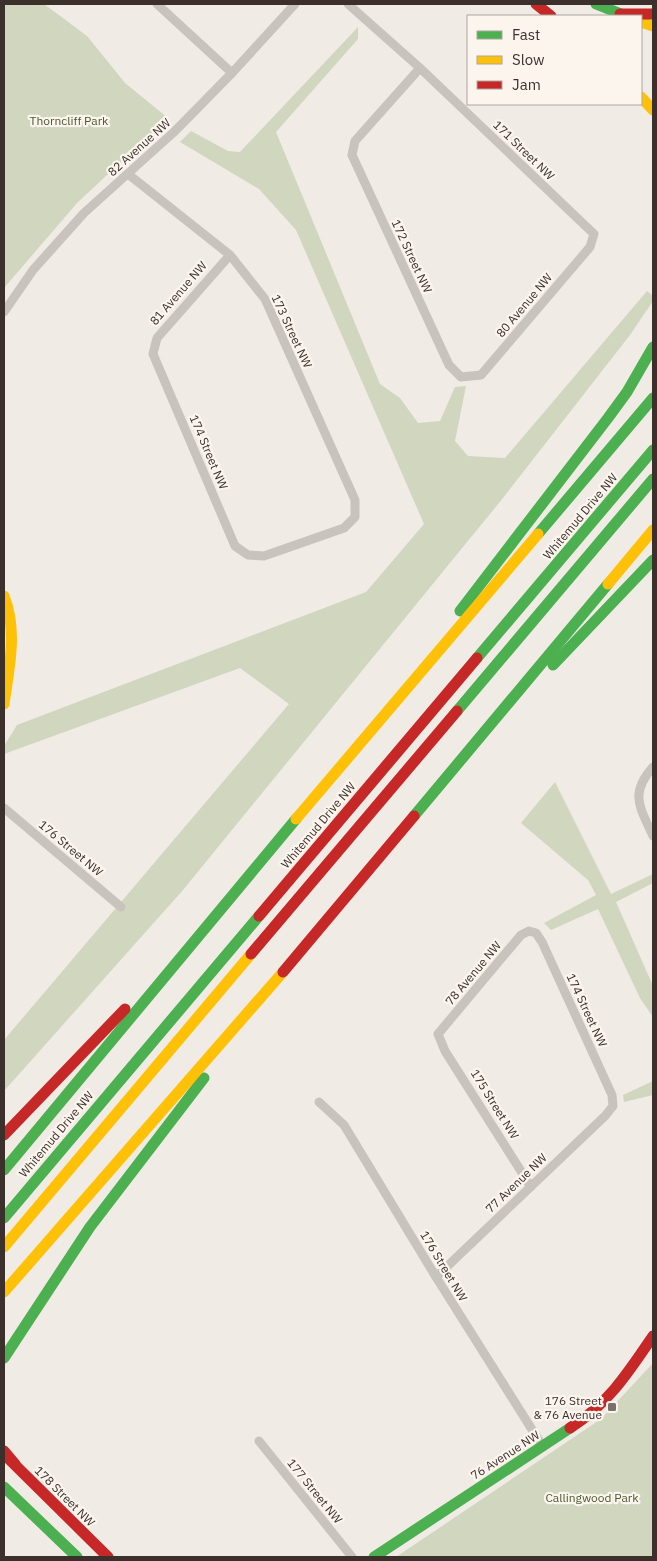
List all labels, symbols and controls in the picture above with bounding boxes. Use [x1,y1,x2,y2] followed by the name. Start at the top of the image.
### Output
[467,15,642,105] legend
[512,25,540,44] text: Fast
[512,50,545,69] text: Slow
[512,75,541,94] text: Jam
[30,113,109,128] park label: Thorncliff Park
[105,115,174,179] street label: 82 Avenue NW
[490,117,558,183] street label: 171 Street NW
[388,217,436,295] street label: 172 Street NW
[146,258,210,328] street label: 81 Avenue NW
[493,270,555,340] street label: 80 Avenue NW
[268,292,316,370] street label: 173 Street NW
[187,413,232,492] street label: 174 Street NW
[539,470,621,562] street label: Whitemud Drive NW
[277,779,359,871] street label: Whitemud Drive NW
[36,817,106,879] street label: 176 Street NW
[442,938,504,1008] street label: 78 Avenue NW
[563,971,611,1049] street label: 174 Street NW
[468,1066,523,1142] street label: 175 Street NW
[15,1088,97,1180] street label: Whitemud Drive NW
[482,1150,550,1216] street label: 77 Avenue NW
[417,1228,471,1304] street label: 176 Street NW
[534,1393,602,1422] place label: 176 Street & 76 Avenue
[606,1401,618,1413] marker: 176 Street & 76 Avenue
[468,1427,543,1483] street label: 76 Avenue NW
[284,1455,346,1527] street label: 177 Street NW
[32,1463,99,1530] street label: 178 Street NW
[545,1490,639,1505] park label: Callingwood Park

